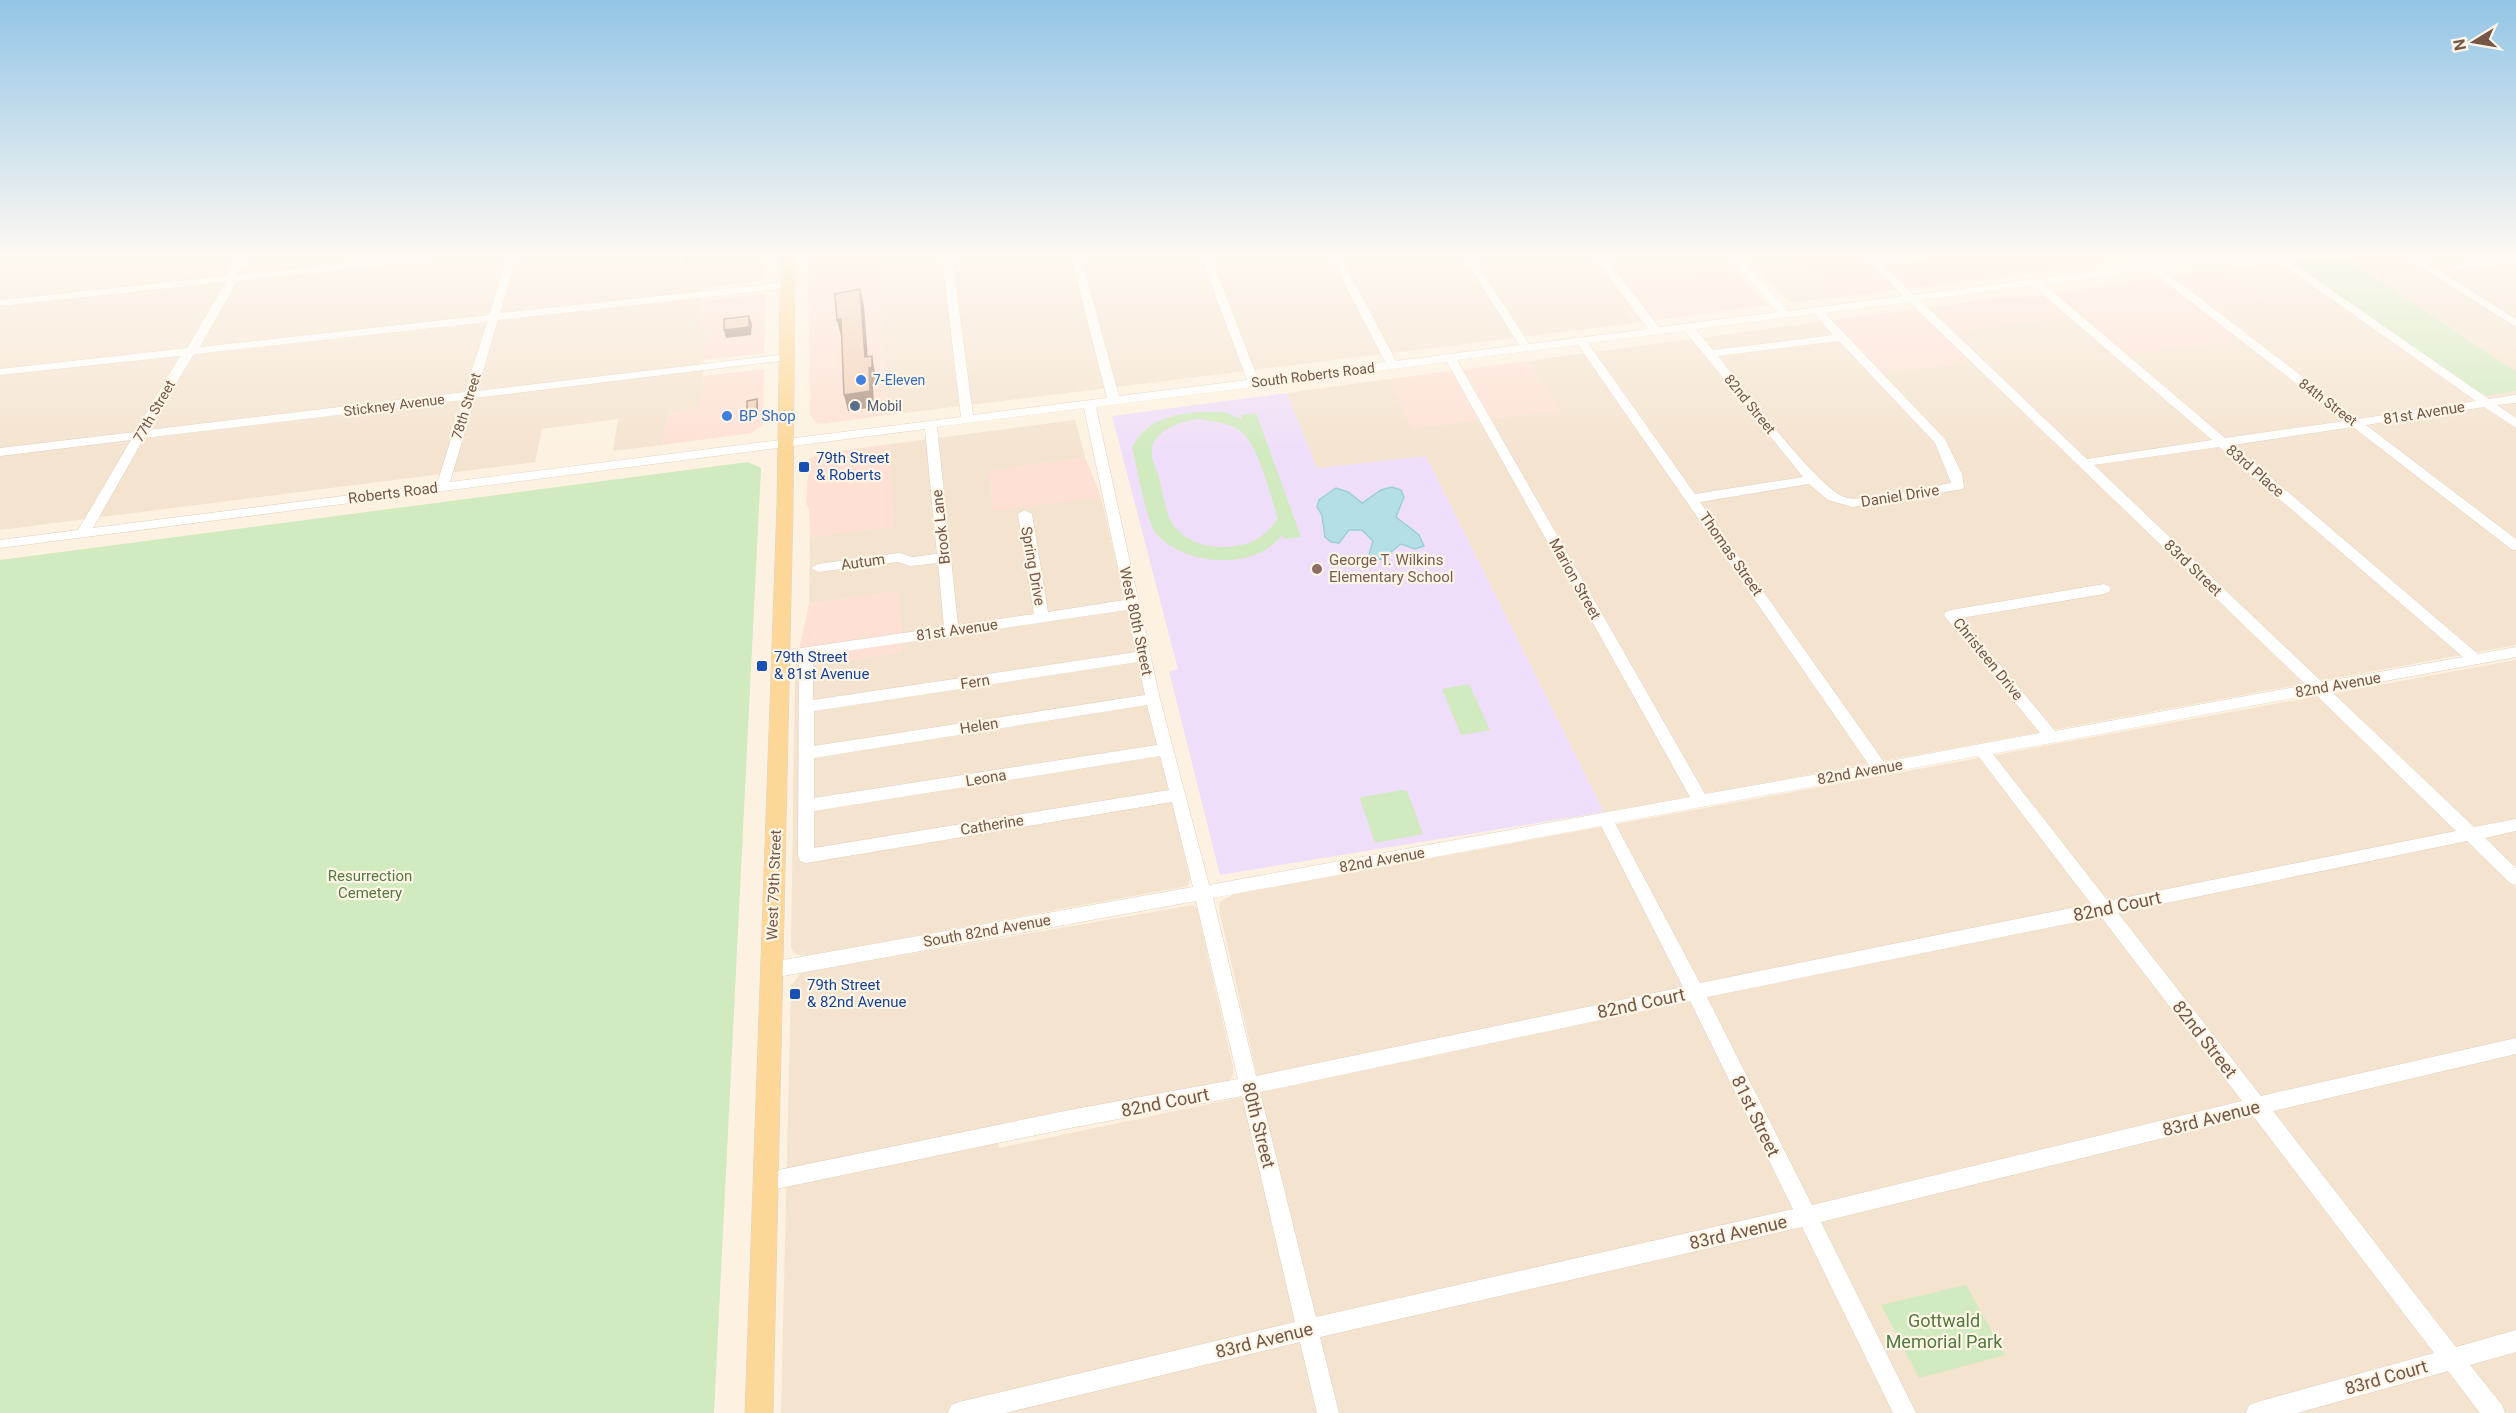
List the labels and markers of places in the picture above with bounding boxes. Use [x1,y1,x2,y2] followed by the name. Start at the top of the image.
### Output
[873,372,925,388] place label: 7-Eleven
[854,373,868,387] marker: 7-Eleven
[867,398,902,414] place label: Mobil
[848,399,862,413] marker: Mobil
[739,407,796,425] place label: BP Shop
[720,409,734,423] marker: BP Shop
[816,449,889,484] place label: 79th Street & Roberts
[797,460,811,474] marker: 79th Street & Roberts
[1329,551,1453,586] place label: George T. Wilkins Elementary School
[1310,562,1324,576] marker: George T. Wilkins Elementary School
[774,648,869,683] place label: 79th Street & 81st Avenue
[755,659,769,673] marker: 79th Street & 81st Avenue
[807,976,906,1011] place label: 79th Street & 82nd Avenue
[788,987,802,1001] marker: 79th Street & 82nd Avenue

